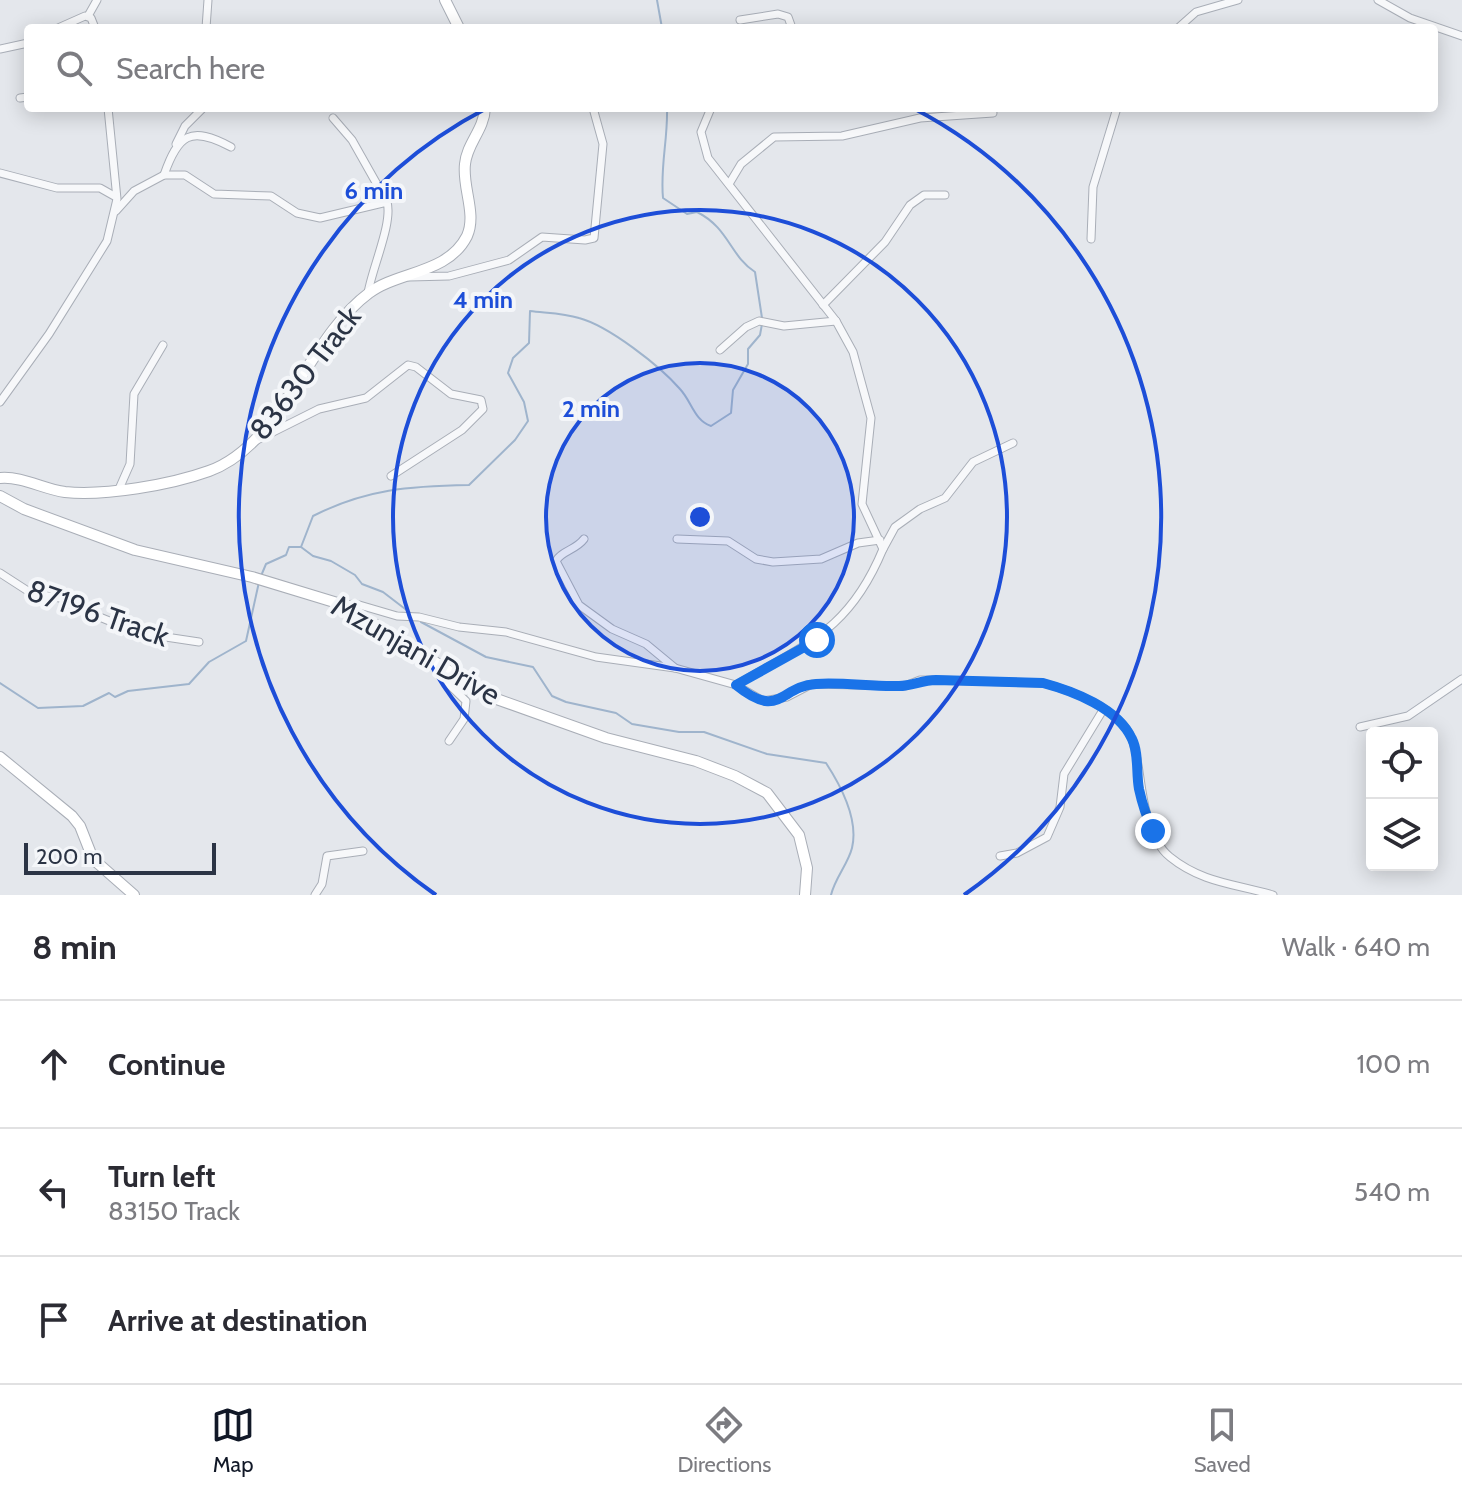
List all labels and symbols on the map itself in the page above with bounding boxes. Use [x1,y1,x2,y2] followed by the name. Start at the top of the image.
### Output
[345,176,403,205] text: 6 min
[453,285,513,314] text: 4 min
[241,298,369,447] street label: 83630 Track
[562,394,620,423] text: 2 min
[686,503,714,531] centre of rings
[22,571,174,655] street label: 87196 Track
[325,587,507,713] street label: Mzunjani Drive
[799,622,835,658] route start
[1135,813,1171,849] route end
[24,839,216,875] scale bar

